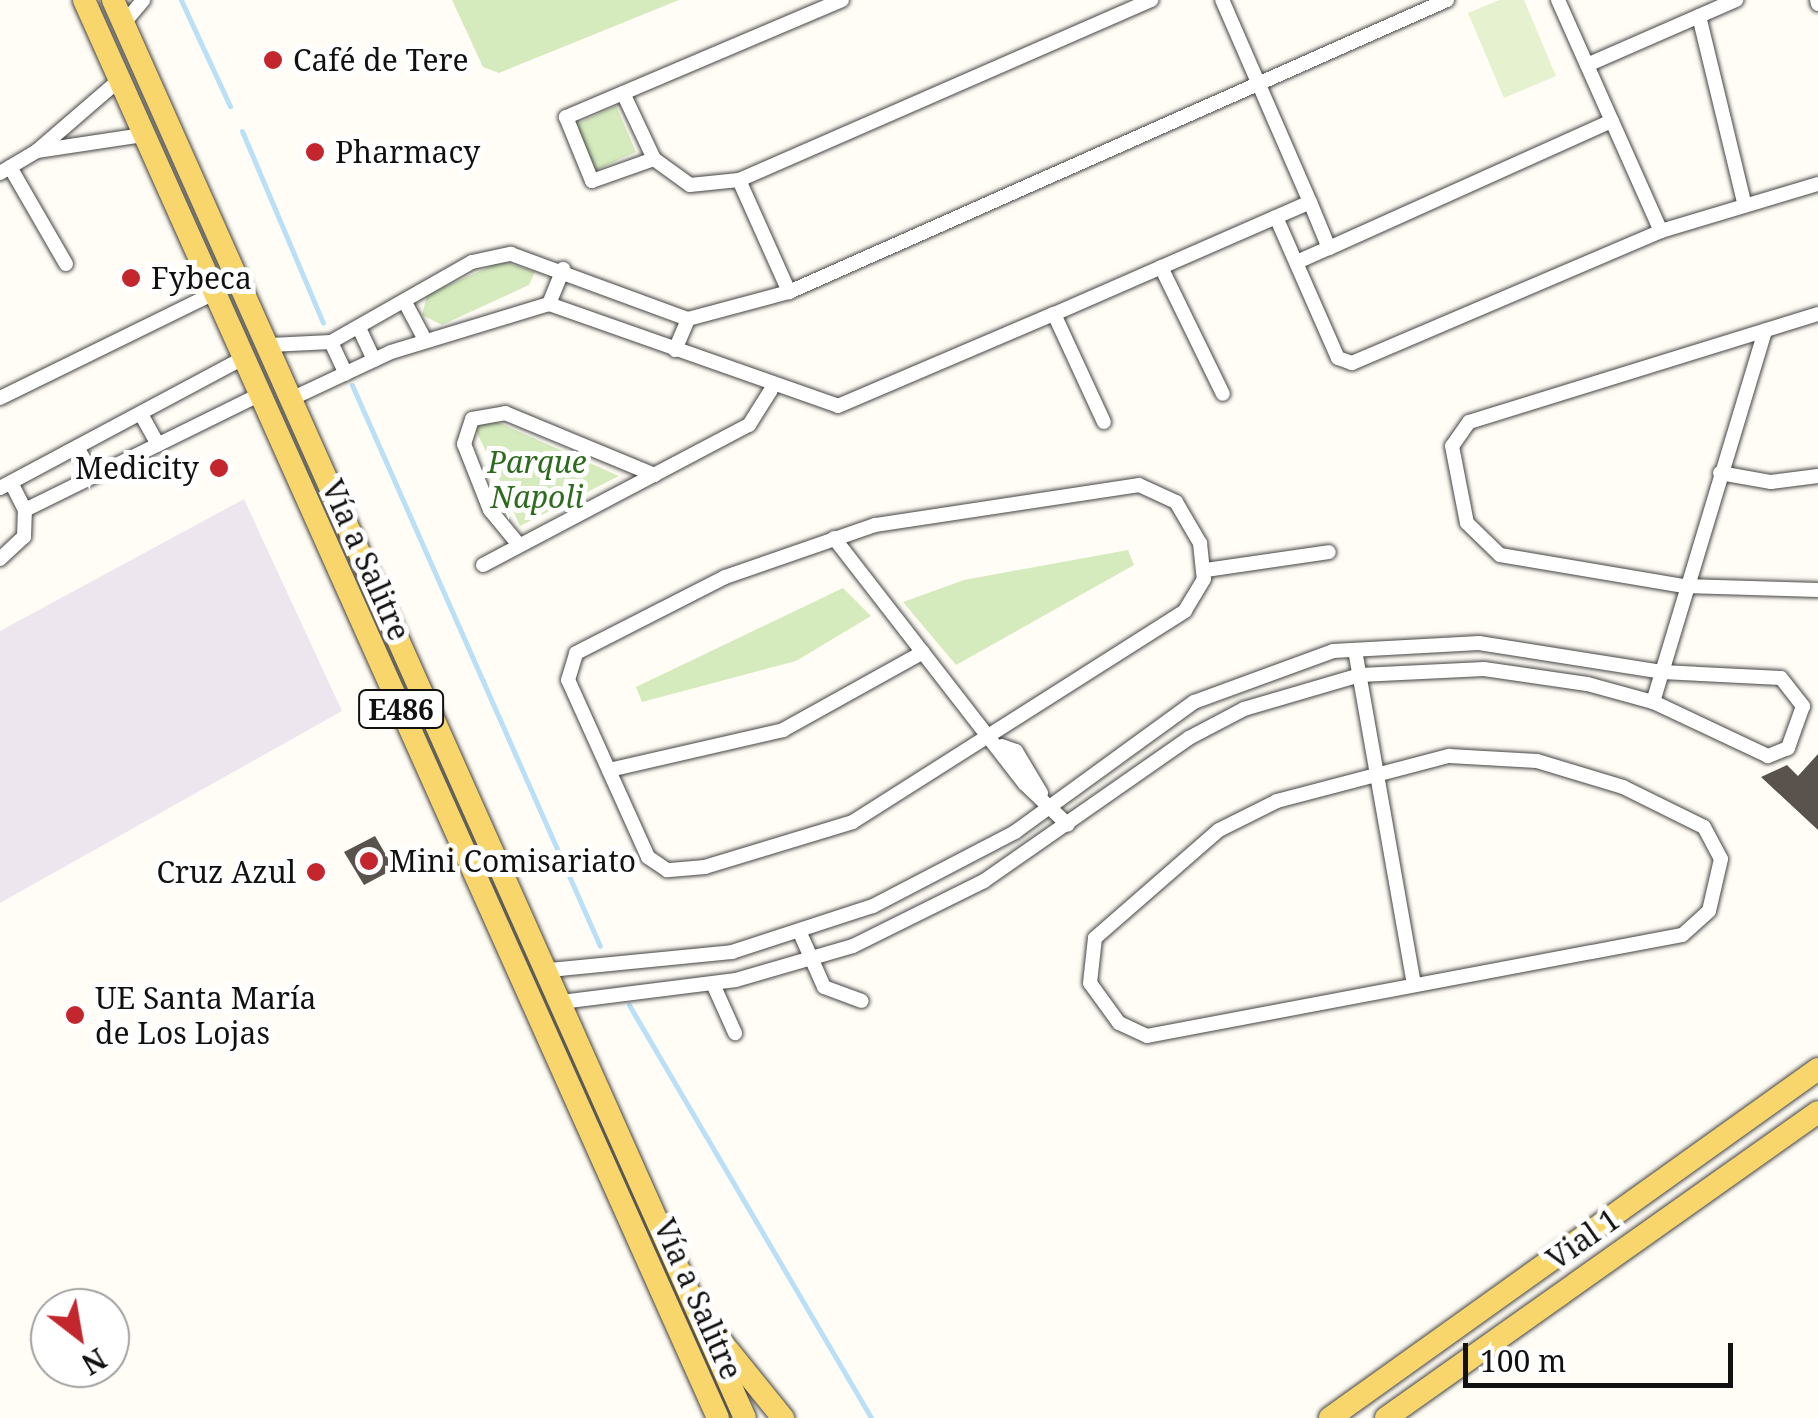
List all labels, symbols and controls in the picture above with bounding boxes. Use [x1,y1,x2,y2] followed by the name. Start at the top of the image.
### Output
[293,42,469,78] place label: Café de Tere
[262,49,284,71] marker: Café de Tere
[335,134,480,170] place label: Pharmacy
[304,141,326,163] marker: Pharmacy
[151,260,252,296] place label: Fybeca
[120,267,142,289] marker: Fybeca
[488,444,586,514] park label: Parque Napoli
[75,450,199,486] place label: Medicity
[208,457,230,479] marker: Medicity
[315,474,417,646] street label: Vía a Salitre
[356,686,446,732] road number: E486
[389,843,636,879] place label: Mini Comisariato
[358,850,380,872] marker: Mini Comisariato
[156,854,296,890] place label: Cruz Azul
[305,861,327,883] marker: Cruz Azul
[95,980,316,1050] place label: UE Santa María de Los Lojas
[64,1004,86,1026] marker: UE Santa María de Los Lojas
[1540,1201,1626,1277] street label: Vial 1
[647,1213,749,1385] street label: Vía a Salitre
[30,1288,130,1388] north arrow
[1468,1323,1738,1385] scale bar
[75,1340,114,1384] text: N
[1480,1340,1566,1381] text: 100 m

